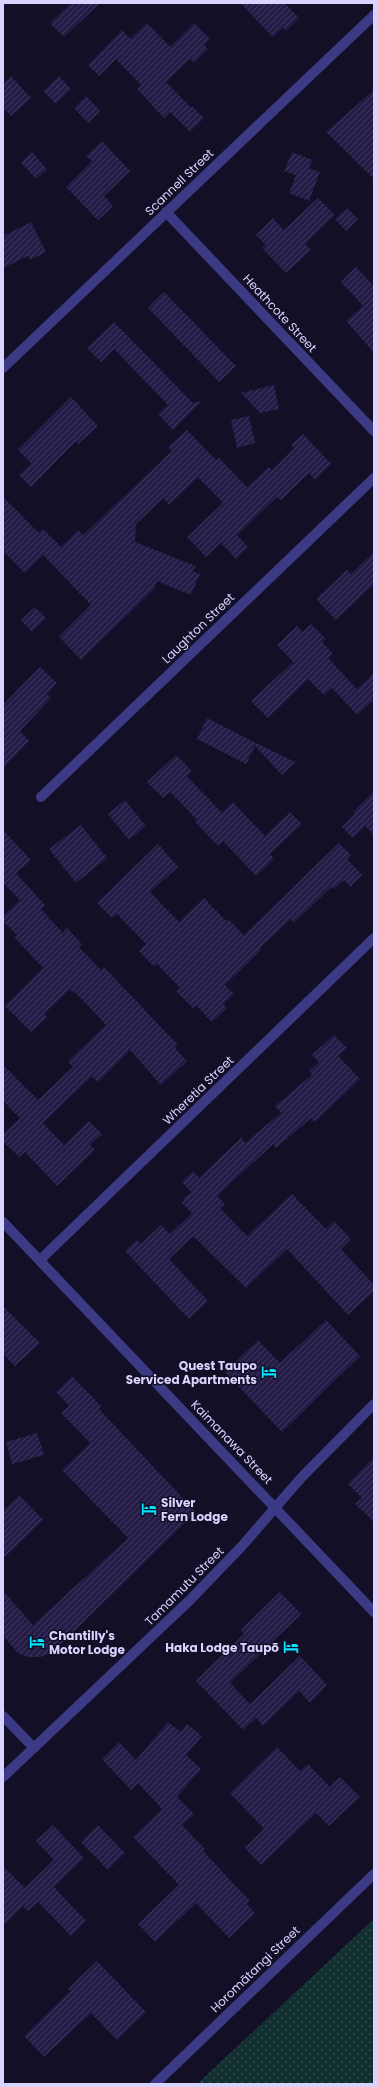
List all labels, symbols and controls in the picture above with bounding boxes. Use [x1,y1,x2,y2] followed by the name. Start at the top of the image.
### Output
[141,145,217,219] street label: Scannell Street
[239,270,321,356] street label: Heathcote Street
[158,589,238,667] street label: Laughton Street
[159,1052,237,1128] street label: Wheretia Street
[126,1357,257,1388] place label: Quest Taupo Serviced Apartments
[260,1363,278,1381] hotel icon: Quest Taupo Serviced Apartments
[187,1396,277,1488] street label: Kaimanawa Street
[161,1494,228,1525] place label: Silver Fern Lodge
[140,1500,158,1518] hotel icon: Silver Fern Lodge
[141,1543,227,1629] street label: Tamamutu Street
[49,1627,126,1658] place label: Chantilly's Motor Lodge
[28,1633,46,1651] hotel icon: Chantilly's Motor Lodge
[282,1638,300,1656] hotel icon: Haka Lodge Taupō
[165,1639,279,1656] place label: Haka Lodge Taupō
[207,1922,303,2016] street label: Horomātangi Street

